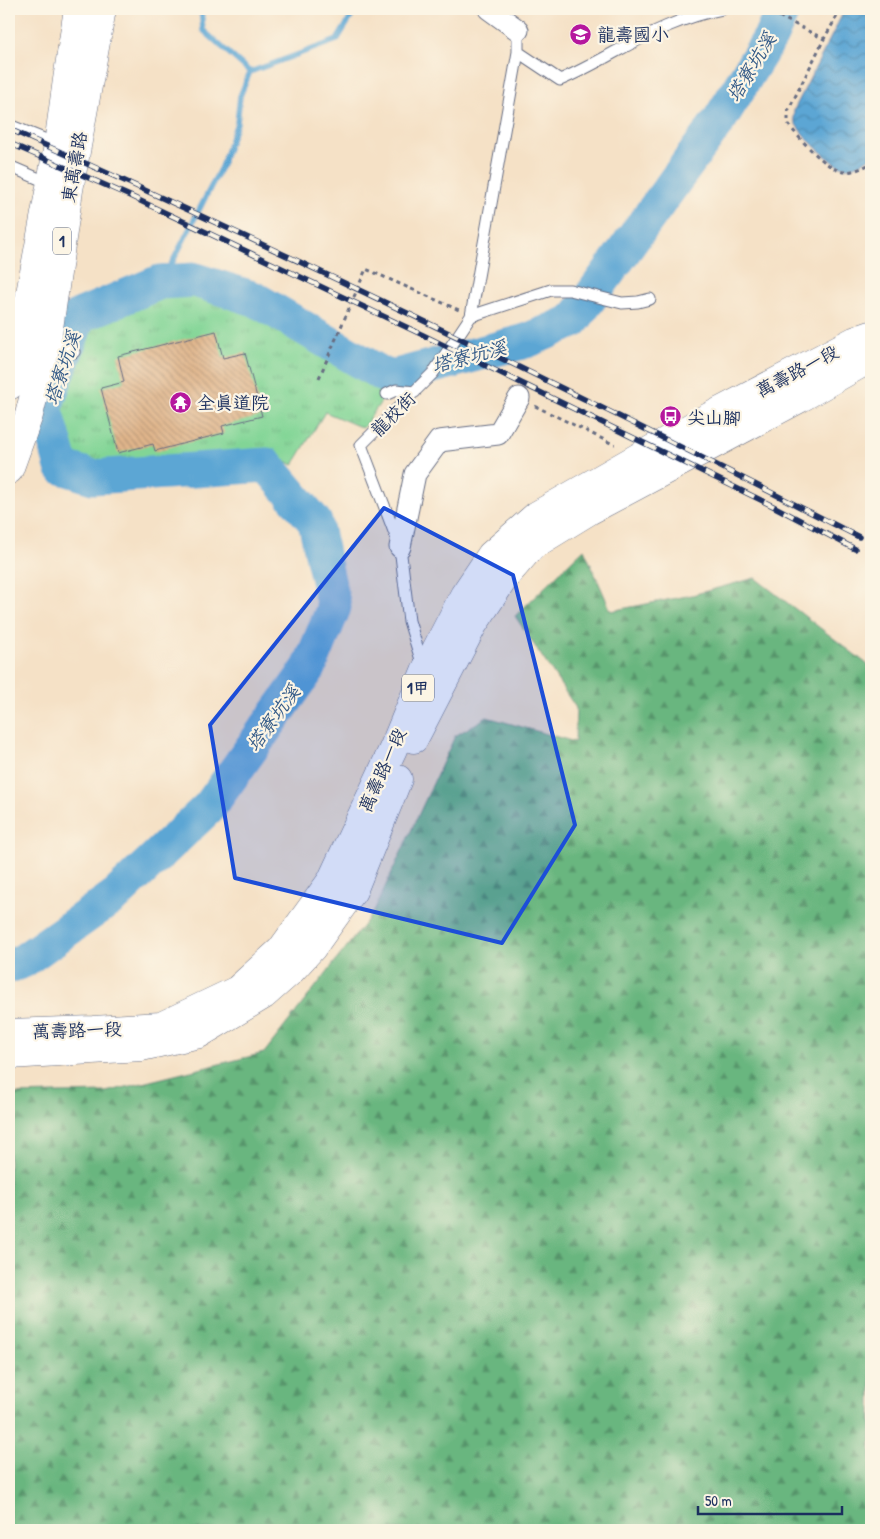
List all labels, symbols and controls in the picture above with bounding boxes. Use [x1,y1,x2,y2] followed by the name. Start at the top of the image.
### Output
[569,22,593,46] school or university icon: 龍壽國小
[597,22,669,47] place label: 龍壽國小
[720,27,782,106] water label: 塔寮坑溪
[55,129,93,205] street label: 東萬壽路
[53,228,71,255] road number: 1
[38,327,86,408] water label: 塔寮坑溪
[429,333,510,378] water label: 塔寮坑溪
[751,339,843,403] street label: 萬壽路一段
[365,386,421,442] street label: 龍校街
[169,390,193,414] temple icon: 全真道院
[197,390,269,415] place label: 全真道院
[659,405,683,429] bus stop icon: 尖山腳
[687,405,741,430] place label: 尖山腳
[402,674,434,701] road number: 1甲
[240,679,306,756] water label: 塔寮坑溪
[352,724,412,816] street label: 萬壽路一段
[32,1016,122,1044] street label: 萬壽路一段
[698,1484,841,1516] scale bar
[705,1490,732,1511] text: 50 m

